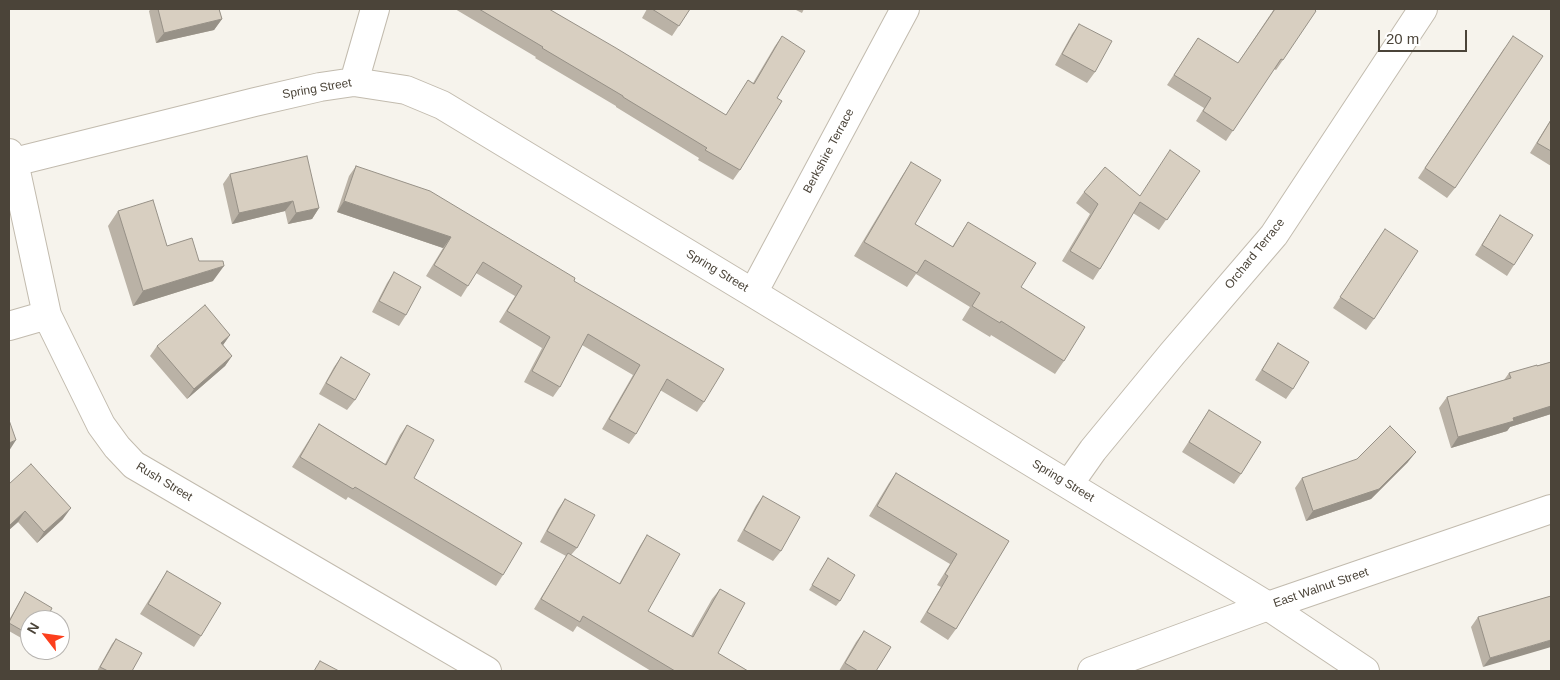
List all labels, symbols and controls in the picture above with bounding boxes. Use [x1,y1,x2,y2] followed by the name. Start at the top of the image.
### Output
[1380,20,1469,52] scale bar
[1386,30,1419,47] text: 20 m
[281,76,353,102] street label: Spring Street
[801,106,857,196] street label: Berkshire Terrace
[1222,216,1288,292] street label: Orchard Terrace
[683,247,751,295] street label: Spring Street
[1029,457,1097,505] street label: Spring Street
[133,460,195,504] street label: Rush Street
[1272,565,1370,611] street label: East Walnut Street
[20,610,70,660] north arrow
[23,620,42,636] text: N

